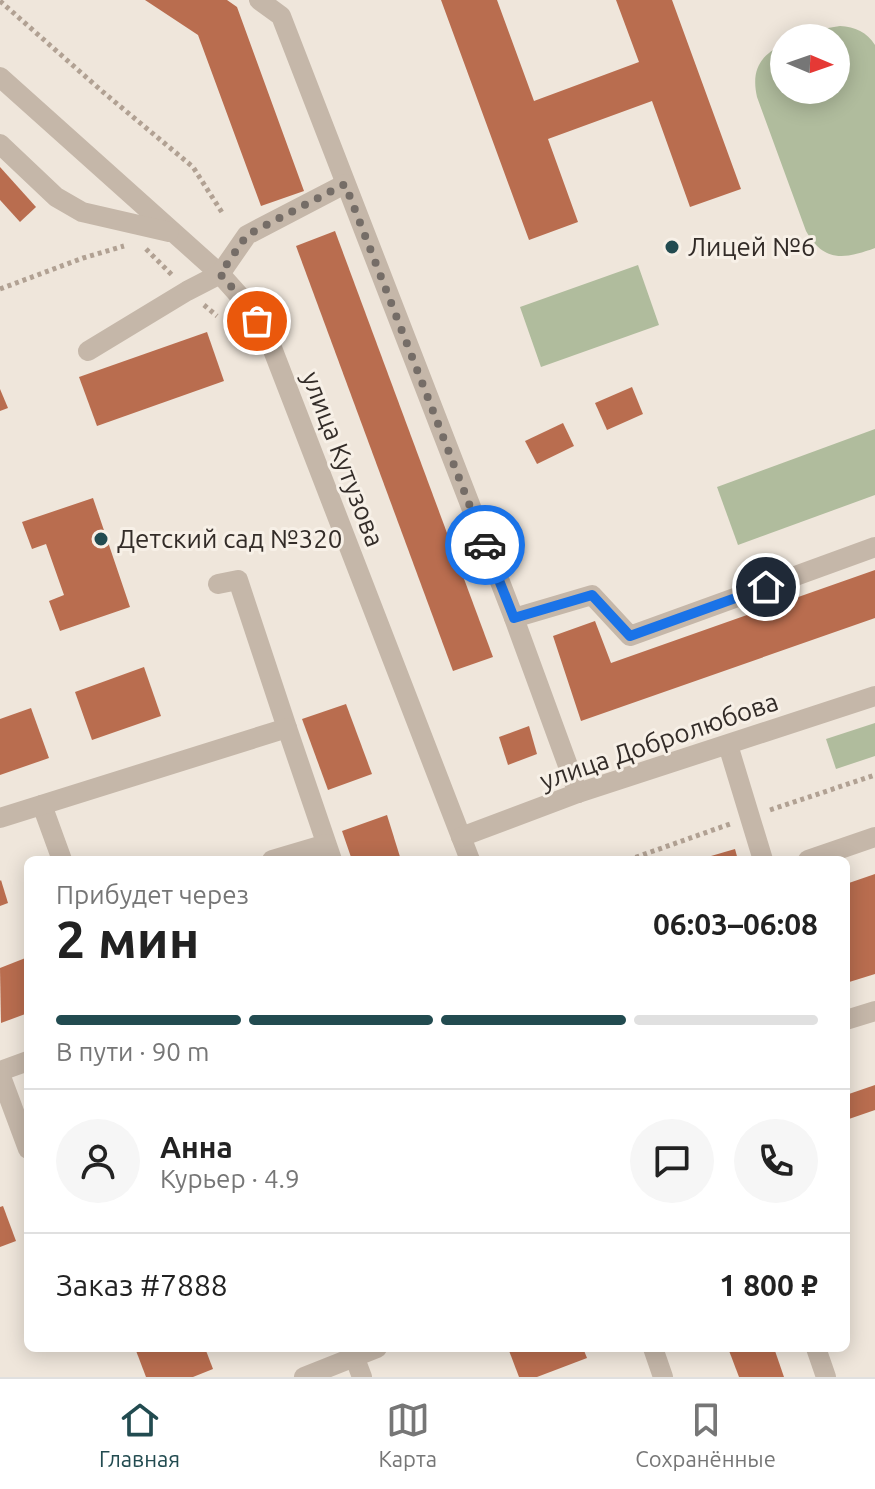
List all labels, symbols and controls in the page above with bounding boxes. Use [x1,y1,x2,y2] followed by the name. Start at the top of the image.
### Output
[770,24,850,104] north arrow
[770,24,850,104] map controls
[688,232,815,261] place label: Лицей №6
[663,238,681,256] marker: Лицей №6
[223,287,291,355] pin
[235,299,279,343] icon: bag
[297,367,390,550] street label: улица Кутузова
[445,505,525,585] courier
[463,523,507,567] icon: car
[117,524,342,553] place label: Детский сад №320
[92,530,110,548] marker: Детский сад №320
[732,553,800,621] pin
[744,565,788,609] icon: home
[536,686,782,795] street label: улица Добролюбова
[56,880,249,909] text: Прибудет через
[653,907,818,941] text: 06:03–06:08
[56,910,199,968] text: 2 мин
[56,1037,209,1066] text: В пути · 90 m
[56,1119,140,1203] button: person
[630,1119,714,1203] button: chat
[734,1119,818,1203] button: phone
[160,1130,233,1164] text: Анна
[160,1164,300,1193] text: Курьер · 4.9
[56,1268,228,1302] text: Заказ #7888
[719,1268,818,1302] text: 1 800 ₽
[99,1398,180,1471] tab: Главная
[378,1398,437,1471] tab: Карта
[635,1398,776,1471] tab: Сохранённые

